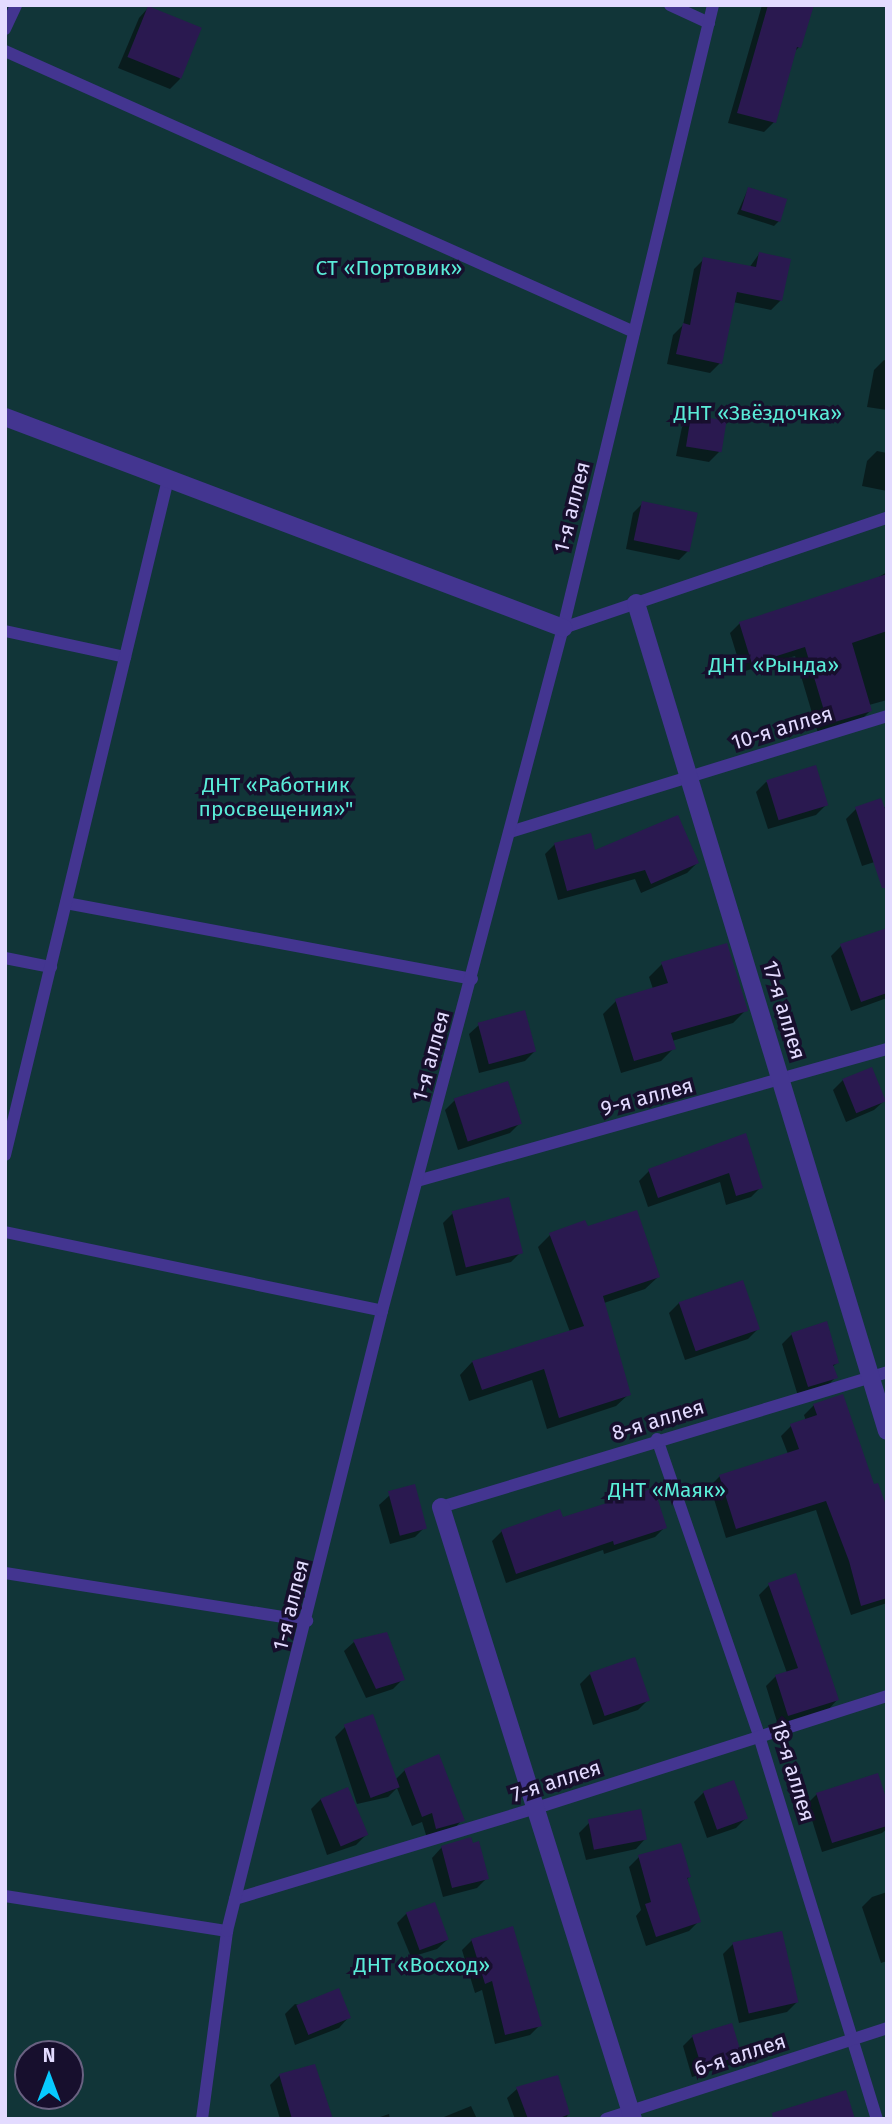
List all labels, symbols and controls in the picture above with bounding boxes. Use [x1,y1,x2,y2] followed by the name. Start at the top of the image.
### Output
[316,255,462,281] park label: СТ «Портовик»
[674,400,842,426] park label: ДНТ «Звёздочка»
[549,459,595,555] street label: 1-я аллея
[709,652,839,678] park label: ДНТ «Рында»
[728,701,836,755] street label: 10-я аллея
[199,772,353,822] park label: ДНТ «Работник просвещения»"
[757,957,811,1063] street label: 17-я аллея
[407,1008,455,1104] street label: 1-я аллея
[598,1073,696,1121] street label: 9-я аллея
[609,1394,707,1446] street label: 8-я аллея
[608,1477,726,1503] park label: ДНТ «Маяк»
[268,1557,314,1653] street label: 1-я аллея
[766,1717,820,1825] street label: 18-я аллея
[508,1755,604,1807] street label: 7-я аллея
[354,1952,490,1978] park label: ДНТ «Восход»
[691,2028,789,2082] street label: 6-я аллея
[14,2040,84,2110] north arrow
[43,2044,55,2067] text: N

